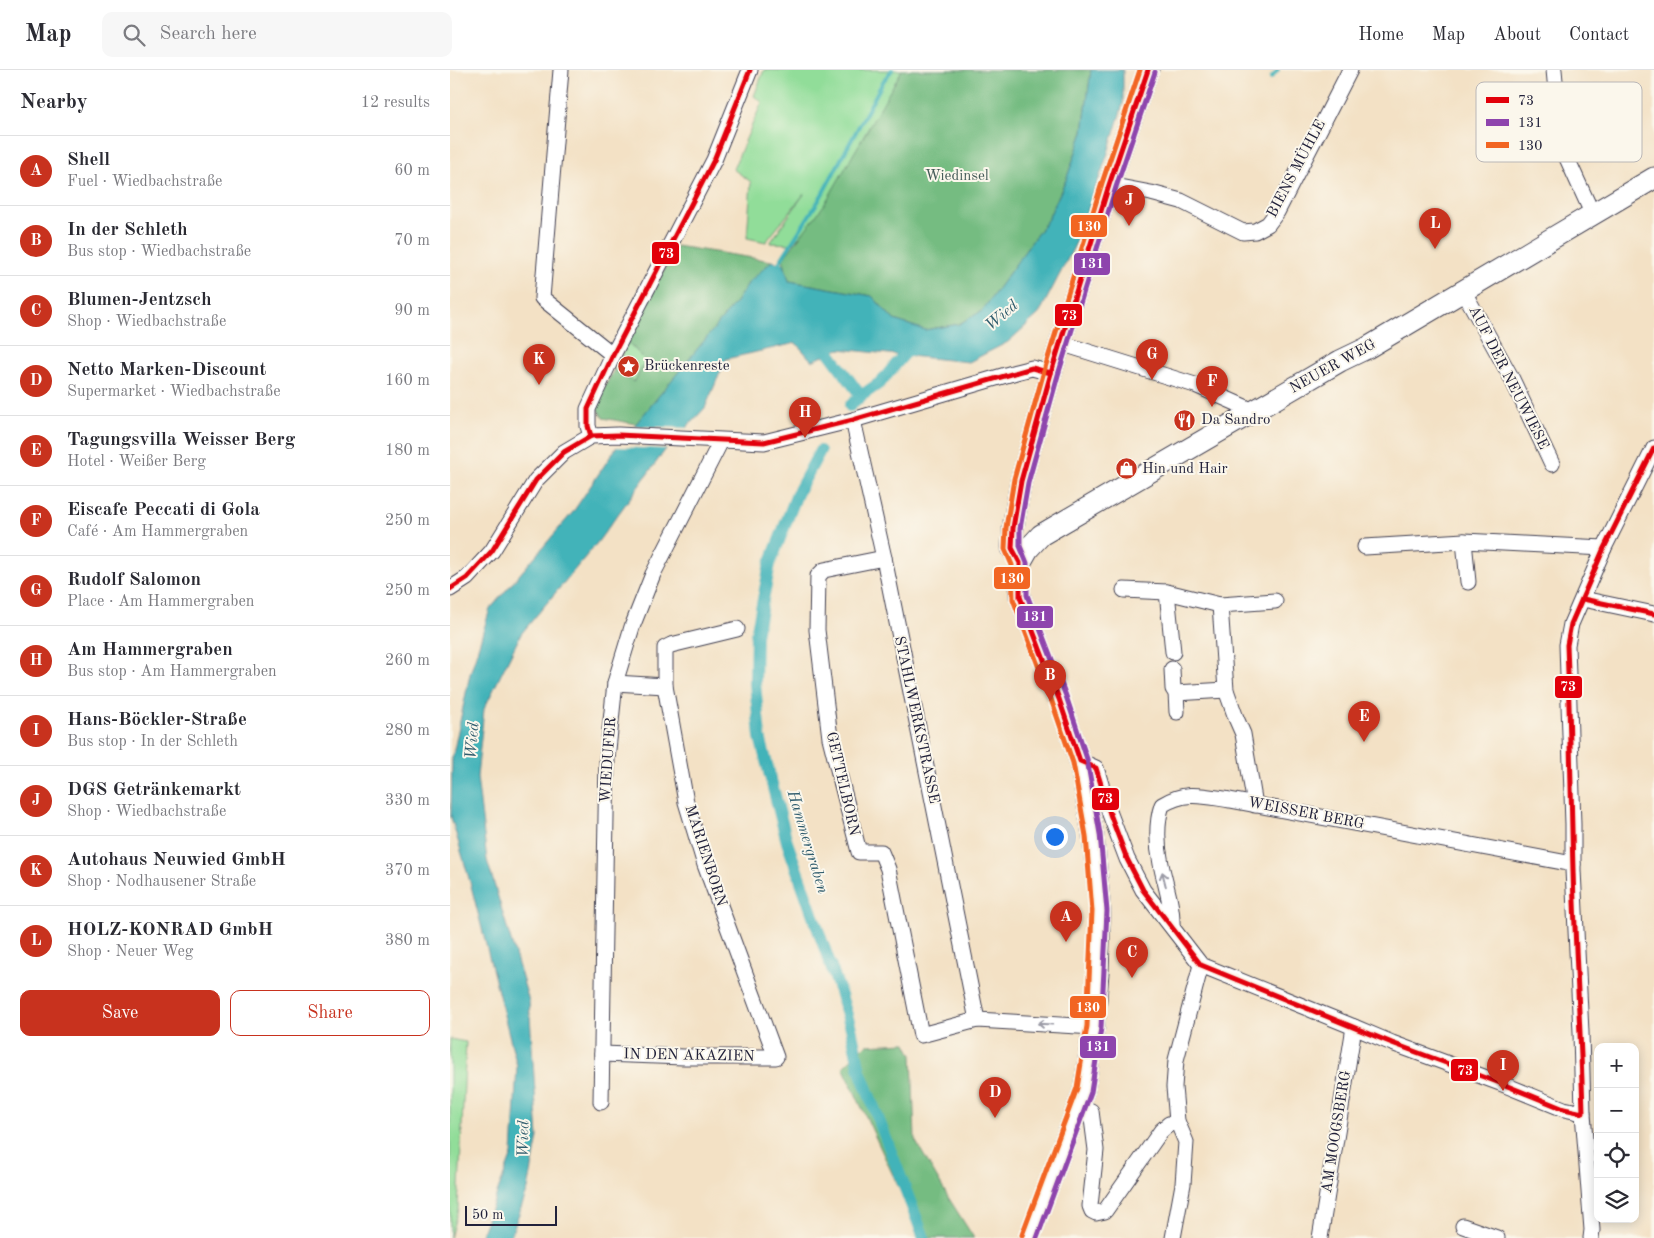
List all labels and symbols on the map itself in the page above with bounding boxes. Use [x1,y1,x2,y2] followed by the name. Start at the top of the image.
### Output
[1476,82,1642,162] legend
[1518,94,1534,108] text: 73
[1262,116,1329,220] street label: BIENS MÜHLE
[1518,116,1542,130] text: 131
[1518,139,1542,153] text: 130
[925,169,989,184] park label: Wiedinsel
[1113,185,1145,226] pin: J
[1419,208,1451,249] pin: L
[1070,214,1108,238] line badge: 130
[1077,220,1101,234] text: 130
[651,241,680,265] line badge: 73
[658,247,674,261] text: 73
[1073,252,1111,276] line badge: 131
[1080,257,1104,271] text: 131
[983,298,1022,334] water label: Wied
[1054,303,1083,327] line badge: 73
[1465,304,1551,452] street label: AUF DER NEUWIESE
[1061,309,1077,323] text: 73
[1287,337,1379,397] street label: NEUER WEG
[1136,339,1168,380] pin: G
[523,344,555,385] pin: K
[616,354,640,378] place icon: Brückenreste
[644,359,730,374] place label: Brückenreste
[1196,366,1228,407] pin: F
[789,397,821,438] pin: H
[1173,408,1197,432] restaurant icon: Da Sandro
[1201,413,1271,428] place label: Da Sandro
[1114,457,1138,481] shop icon: Hin und Hair
[1142,462,1228,477] place label: Hin und Hair
[993,566,1031,590] line badge: 130
[1000,572,1024,586] text: 130
[1016,605,1054,629] line badge: 131
[1023,610,1047,624] text: 131
[891,635,941,805] street label: STAHLWERKSTRASSE
[1034,660,1066,701] pin: B
[1554,675,1583,699] line badge: 73
[1560,680,1576,694] text: 73
[1348,701,1380,742] pin: E
[599,716,620,804] street label: WIEDUFER
[463,721,483,760] water label: Wied
[823,731,861,838] street label: GETTELBORN
[783,787,830,896] water label: Hammergraben
[1091,787,1120,811] line badge: 73
[1097,792,1113,806] text: 73
[1246,795,1366,833] street label: WEISSER BERG
[682,803,729,909] street label: MARIENBORN
[1042,824,1068,850] your location
[1159,871,1168,887] one-way arrow
[1050,901,1082,942] pin: A
[1116,937,1148,978] pin: C
[1069,995,1107,1019] line badge: 130
[1076,1001,1100,1015] text: 130
[1038,1019,1054,1028] one-way arrow
[1079,1035,1117,1059] line badge: 131
[1086,1040,1110,1054] text: 131
[623,1047,755,1065] street label: IN DEN AKAZIEN
[1487,1050,1519,1091] pin: I
[1450,1058,1479,1082] line badge: 73
[1457,1064,1473,1078] text: 73
[1320,1069,1354,1194] street label: AM MOOGSBERG
[979,1077,1011,1118] pin: D
[516,1120,532,1158] water label: Wied
[465,1203,558,1226] scale bar

